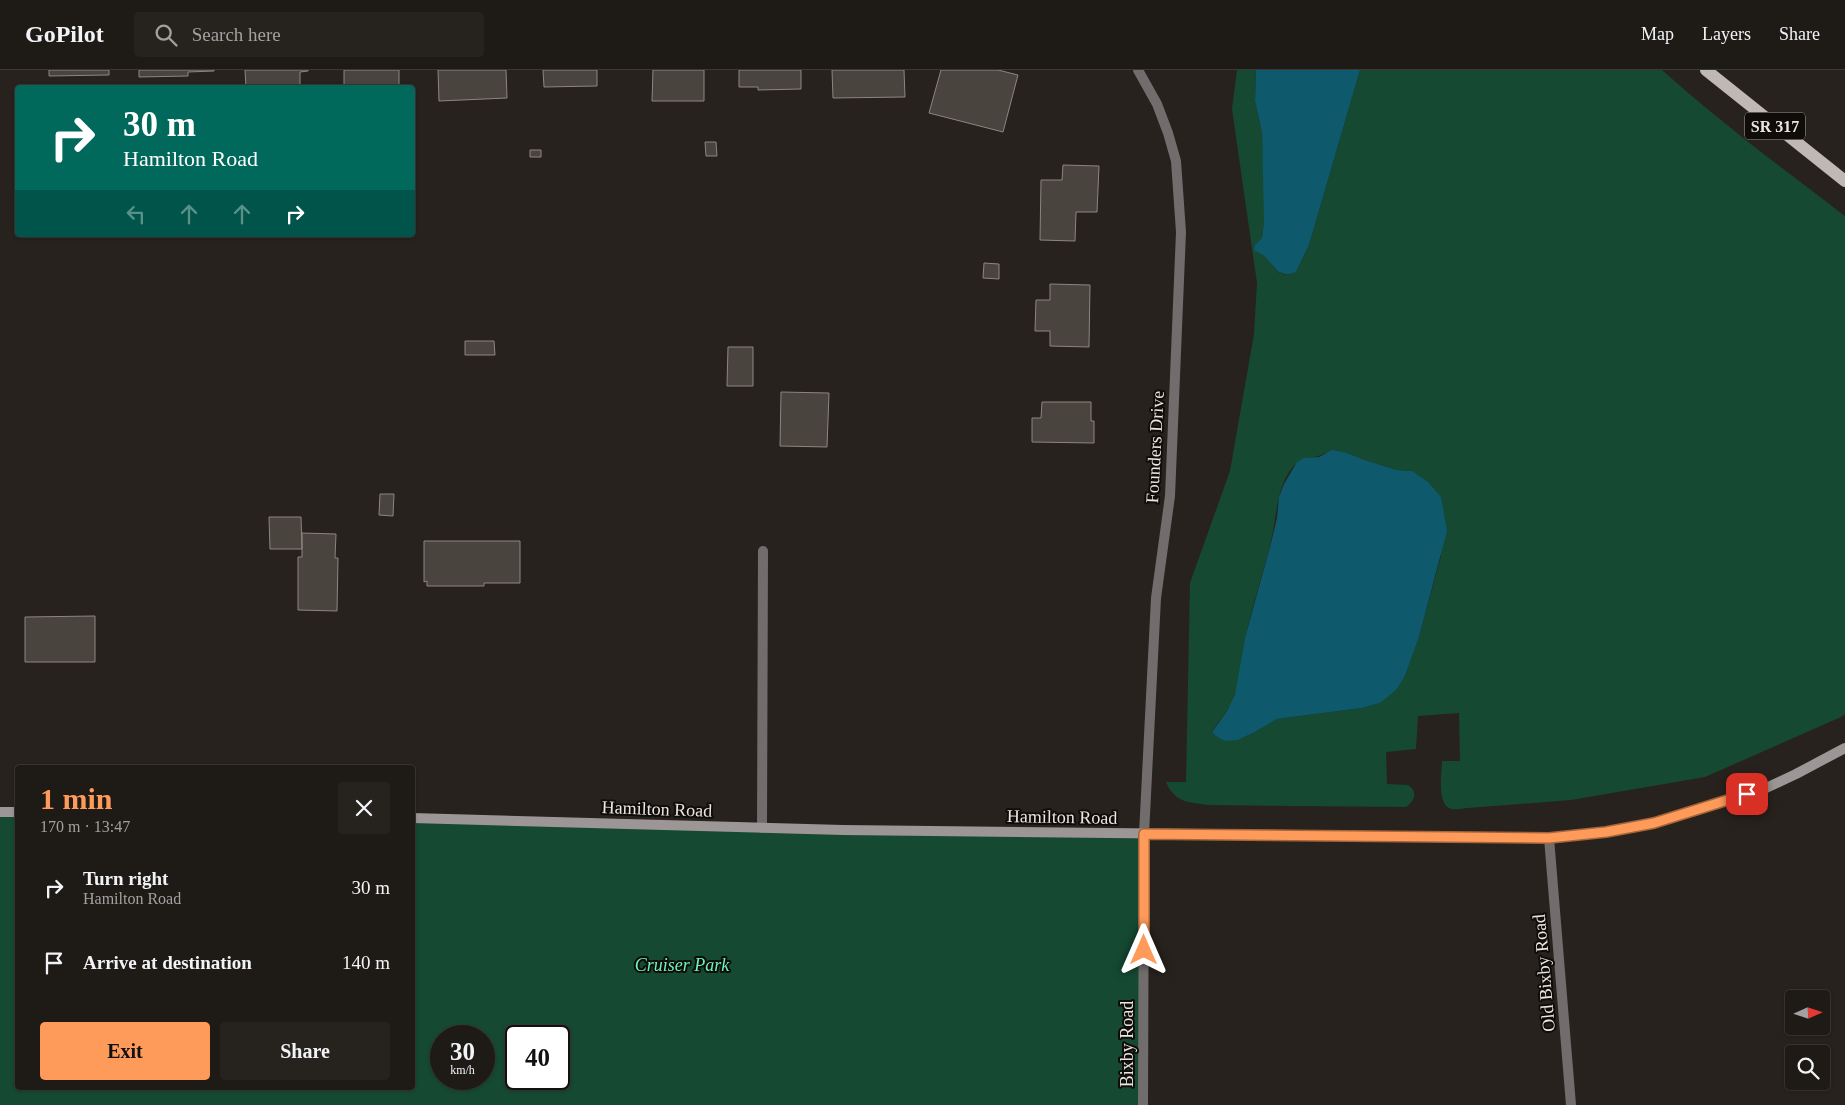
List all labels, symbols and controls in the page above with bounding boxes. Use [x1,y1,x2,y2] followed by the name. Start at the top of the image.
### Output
[134,12,484,57] search box
[25,21,104,47] text: GoPilot
[152,21,180,49] icon: search
[192,24,281,45] text: Search here
[1641,24,1674,44] text: Map
[1702,24,1751,44] text: Layers
[1779,24,1820,44] text: Share
[40,105,105,170] icon: right
[123,105,196,144] text: 30 m
[1745,112,1805,140] road number: SR 317
[123,146,258,171] text: Hamilton Road
[122,200,150,228] icon: left
[175,200,203,228] icon: ahead
[228,200,256,228] icon: ahead
[281,200,309,228] icon: right
[1142,390,1168,504] street label: Founders Drive
[1726,773,1768,815] pin
[1733,780,1761,808] icon: arrive
[40,782,113,815] text: 1 min
[338,782,390,834] button: close
[601,797,713,821] street label: Hamilton Road
[1007,806,1117,828] street label: Hamilton Road
[40,818,130,835] text: 170 m · 13:47
[83,868,168,889] text: Turn right
[40,874,68,902] icon: right
[351,877,390,898] text: 30 m
[83,890,181,907] text: Hamilton Road
[1529,913,1559,1033] street label: Old Bixby Road
[1117,923,1169,975] position arrow
[40,949,68,977] icon: arrive
[83,952,252,973] text: Arrive at destination
[342,952,390,973] text: 140 m
[635,955,730,975] park label: Cruiser Park
[1785,990,1830,1035] north arrow
[1785,990,1830,1090] map controls
[1117,1001,1137,1087] street label: Bixby Road
[40,1022,210,1080] button: Exit
[220,1022,390,1080] button: Share
[505,1025,570,1090] speed limit sign: 40
[450,1038,475,1065] text: 30
[1785,1045,1830,1090] button: search
[450,1063,475,1077] text: km/h

